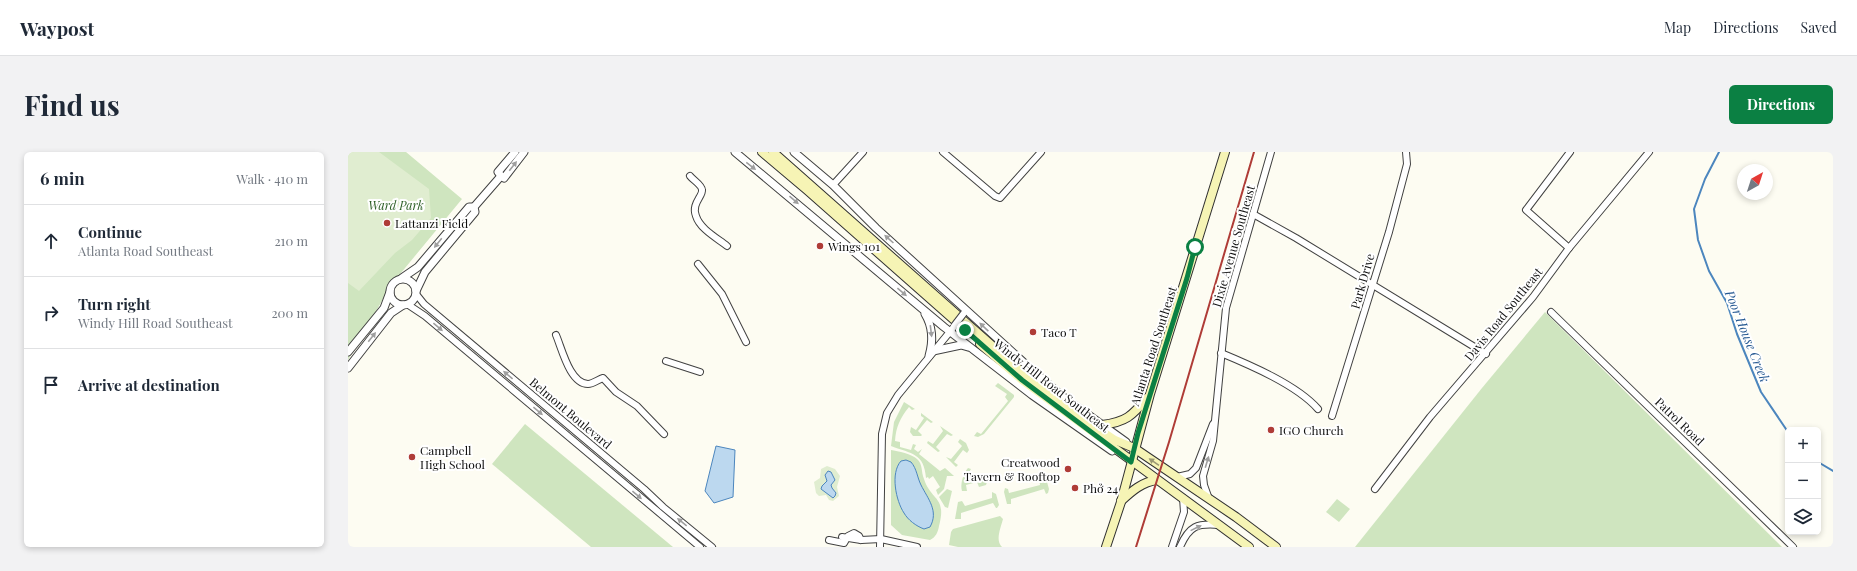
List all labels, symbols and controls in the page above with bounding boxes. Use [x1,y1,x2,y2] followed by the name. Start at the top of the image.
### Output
[20,15,94,41] text: Waypost
[1664,18,1691,37] text: Map
[1713,18,1779,37] text: Directions
[1801,18,1837,37] text: Saved
[1729,85,1833,124] button: Directions
[24,86,120,123] text: Find us
[509,161,517,172] one-way arrow
[746,161,757,170] one-way arrow
[1737,164,1773,200] north arrow
[40,167,85,189] text: 6 min
[236,170,308,187] text: Walk · 410 m
[1208,182,1258,309] street label: Dixie Avenue Southeast
[789,196,799,205] one-way arrow
[368,197,424,213] park label: Ward Park
[395,215,468,231] place label: Lattanzi Field
[382,218,392,228] marker: Lattanzi Field
[78,222,142,242] text: Continue
[40,230,62,252] icon: ahead
[274,232,308,249] text: 210 m
[884,235,893,244] one-way arrow
[434,238,443,249] one-way arrow
[827,238,880,254] place label: Wings 101
[1186,238,1204,256] route start
[815,241,825,251] marker: Wings 101
[78,242,213,259] text: Atlanta Road Southeast
[1346,251,1378,311] street label: Park Drive
[1460,263,1546,364] street label: Davis Road Southeast
[1126,284,1180,409] street label: Atlanta Road Southeast
[1721,287,1774,385] water label: Poor House Creek
[896,288,907,297] one-way arrow
[78,294,151,314] text: Turn right
[40,302,62,324] icon: right
[271,304,308,321] text: 200 m
[78,314,233,331] text: Windy Hill Road Southeast
[956,321,974,339] route end
[979,322,990,331] one-way arrow
[433,323,444,332] one-way arrow
[1041,324,1077,340] place label: Taco T
[928,325,934,337] one-way arrow
[1028,327,1038,337] marker: Taco T
[368,331,376,342] one-way arrow
[990,334,1114,436] street label: Windy Hill Road Southeast
[503,370,514,379] one-way arrow
[40,374,62,396] icon: arrive
[527,374,615,452] street label: Belmont Boulevard
[78,375,220,395] text: Arrive at destination
[1652,394,1708,448] street label: Patrol Road
[532,406,543,415] one-way arrow
[1279,422,1344,438] place label: IGO Church
[1266,425,1276,435] marker: IGO Church
[1785,427,1821,535] map controls
[1785,427,1821,463] button: +
[420,442,485,472] place label: Campbell High School
[407,452,417,462] marker: Campbell High School
[964,454,1060,484] place label: Creatwood Tavern & Rooftop
[1204,456,1210,468] one-way arrow
[1149,458,1159,466] one-way arrow
[1785,463,1821,499] button: −
[1063,464,1073,474] marker: Creatwood Tavern & Rooftop
[1083,480,1118,496] place label: Phở 24
[1070,483,1080,493] marker: Phở 24
[632,490,643,499] one-way arrow
[1785,499,1821,535] button: layers
[676,518,687,527] one-way arrow
[1190,524,1201,531] one-way arrow

